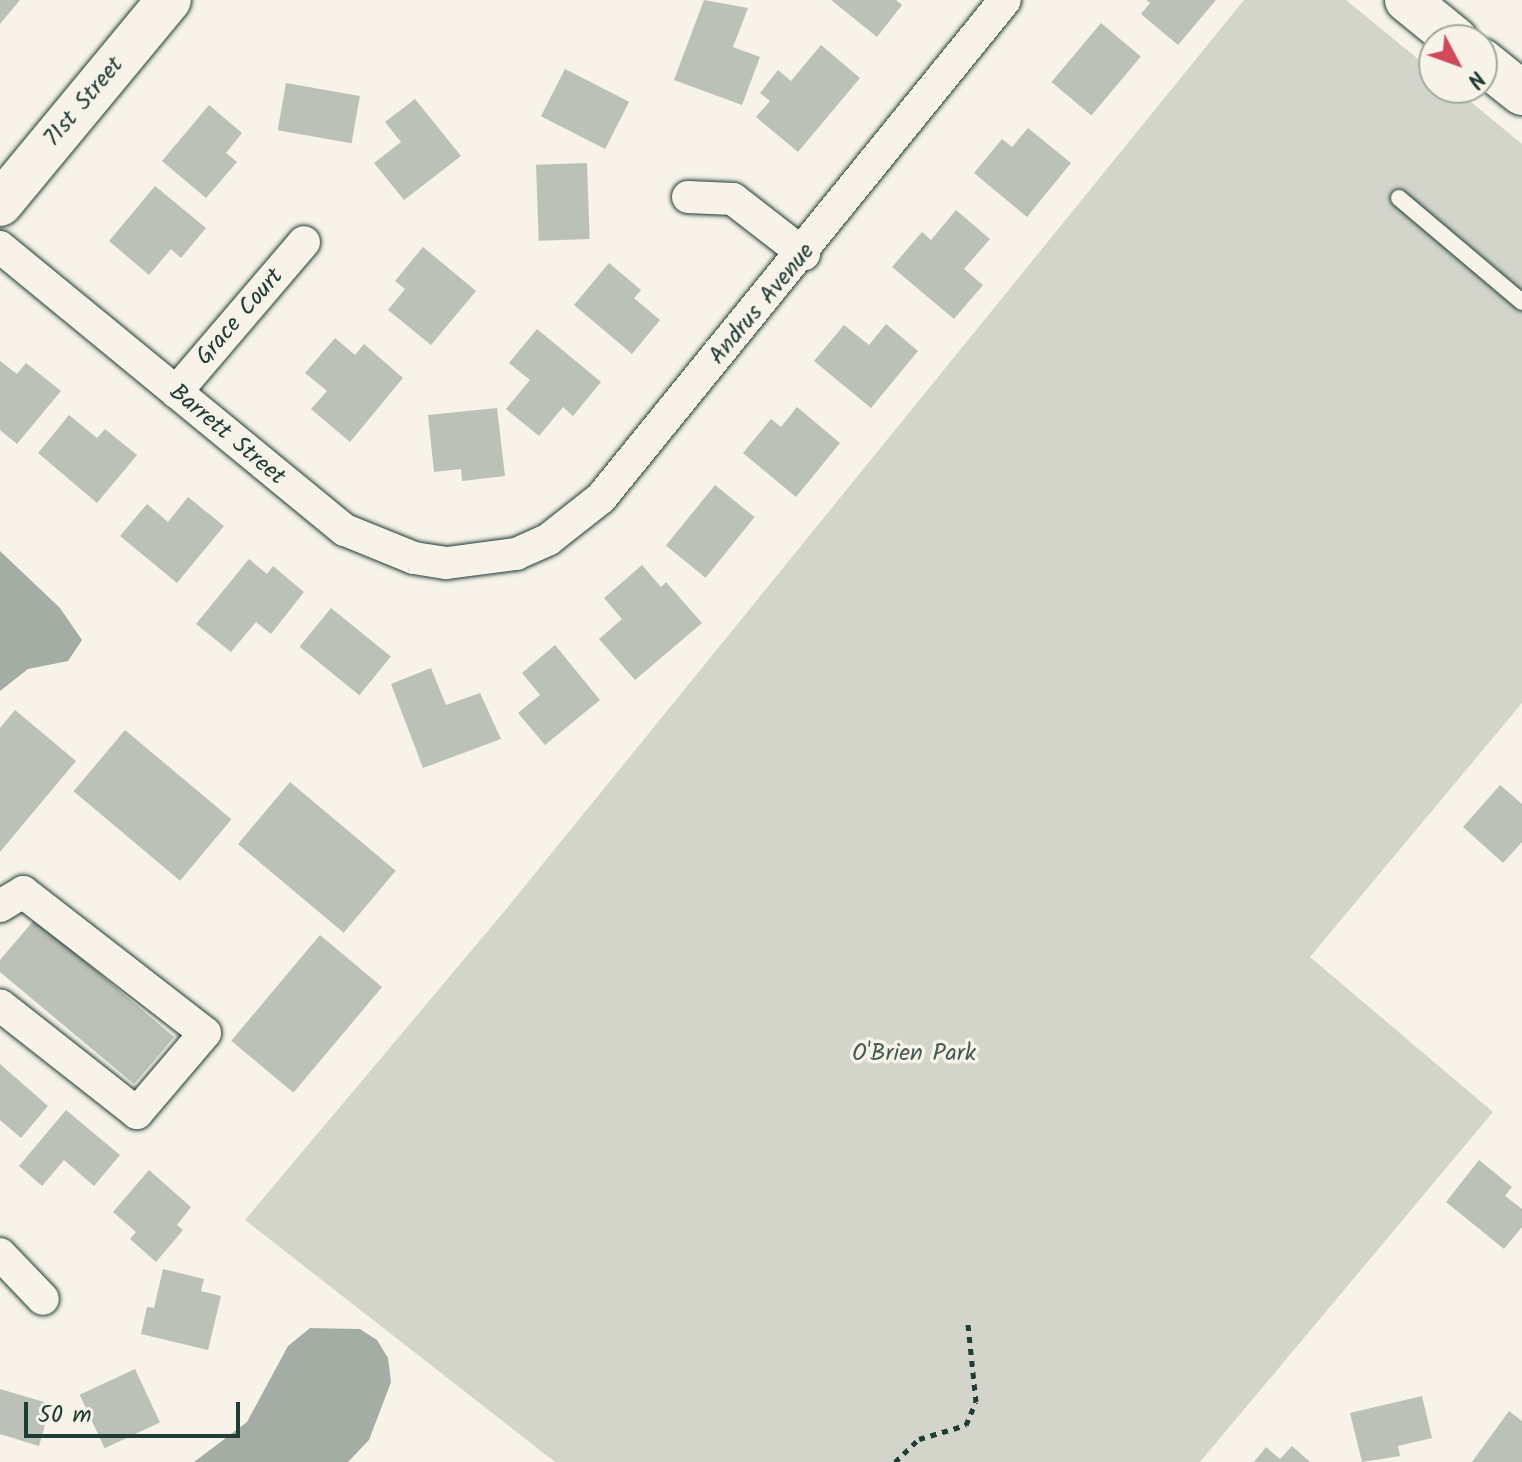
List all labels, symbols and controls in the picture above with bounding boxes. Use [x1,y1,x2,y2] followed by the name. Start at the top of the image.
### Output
[1418,24,1498,104] north arrow
[38,51,130,153] street label: 71st Street
[1457,62,1493,95] text: N
[703,238,821,370] street label: Andrus Avenue
[190,263,290,371] street label: Grace Court
[163,378,291,492] street label: Barrett Street
[852,1040,976,1068] park label: O'Brien Park
[28,1386,244,1436] scale bar
[38,1396,92,1435] text: 50 m

